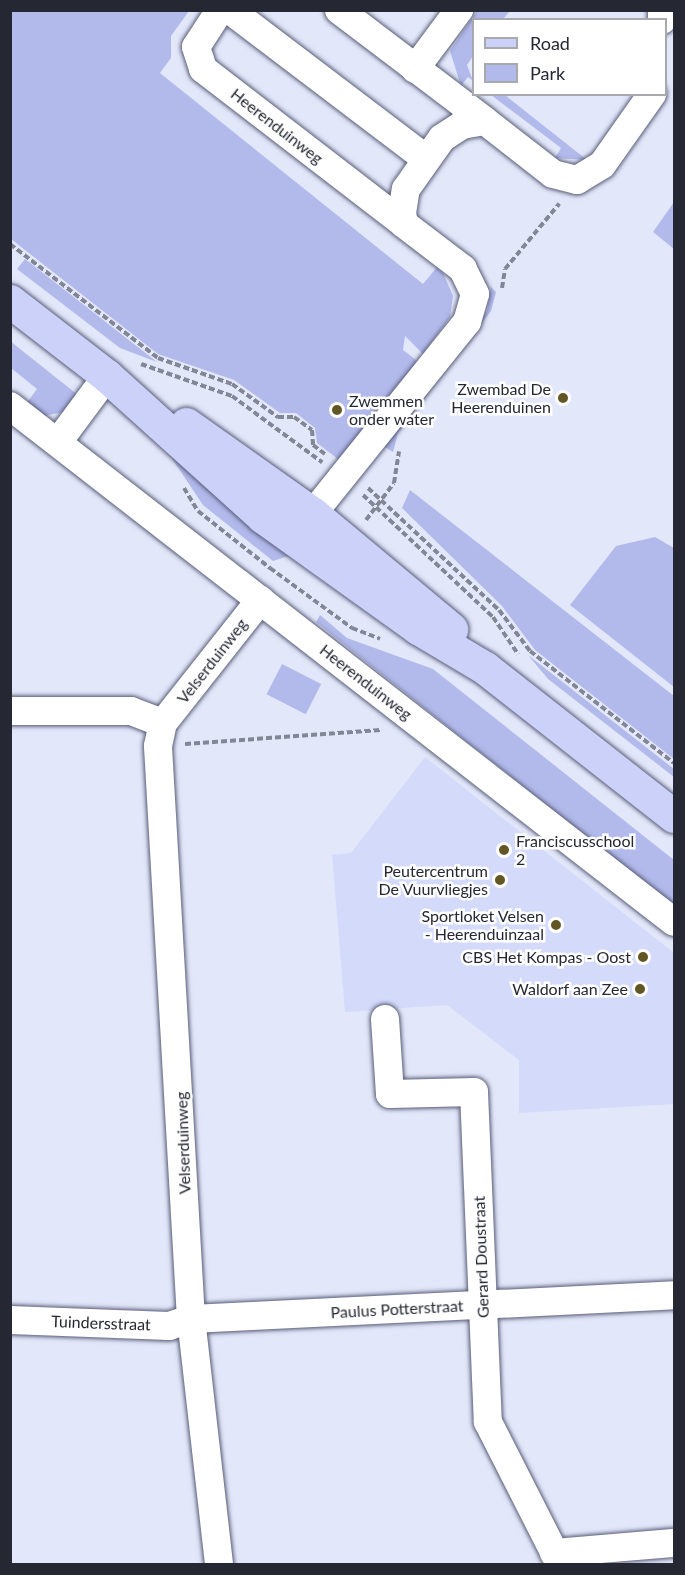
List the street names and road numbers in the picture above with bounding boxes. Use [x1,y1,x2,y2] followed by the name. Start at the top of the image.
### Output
[227,84,327,168] street label: Heerenduinweg
[173,615,251,707] street label: Velserduinweg
[316,640,416,724] street label: Heerenduinweg
[172,1091,194,1195] street label: Velserduinweg
[469,1196,493,1318] street label: Gerard Doustraat
[330,1296,464,1322] street label: Paulus Potterstraat
[51,1312,151,1334] street label: Tuindersstraat

